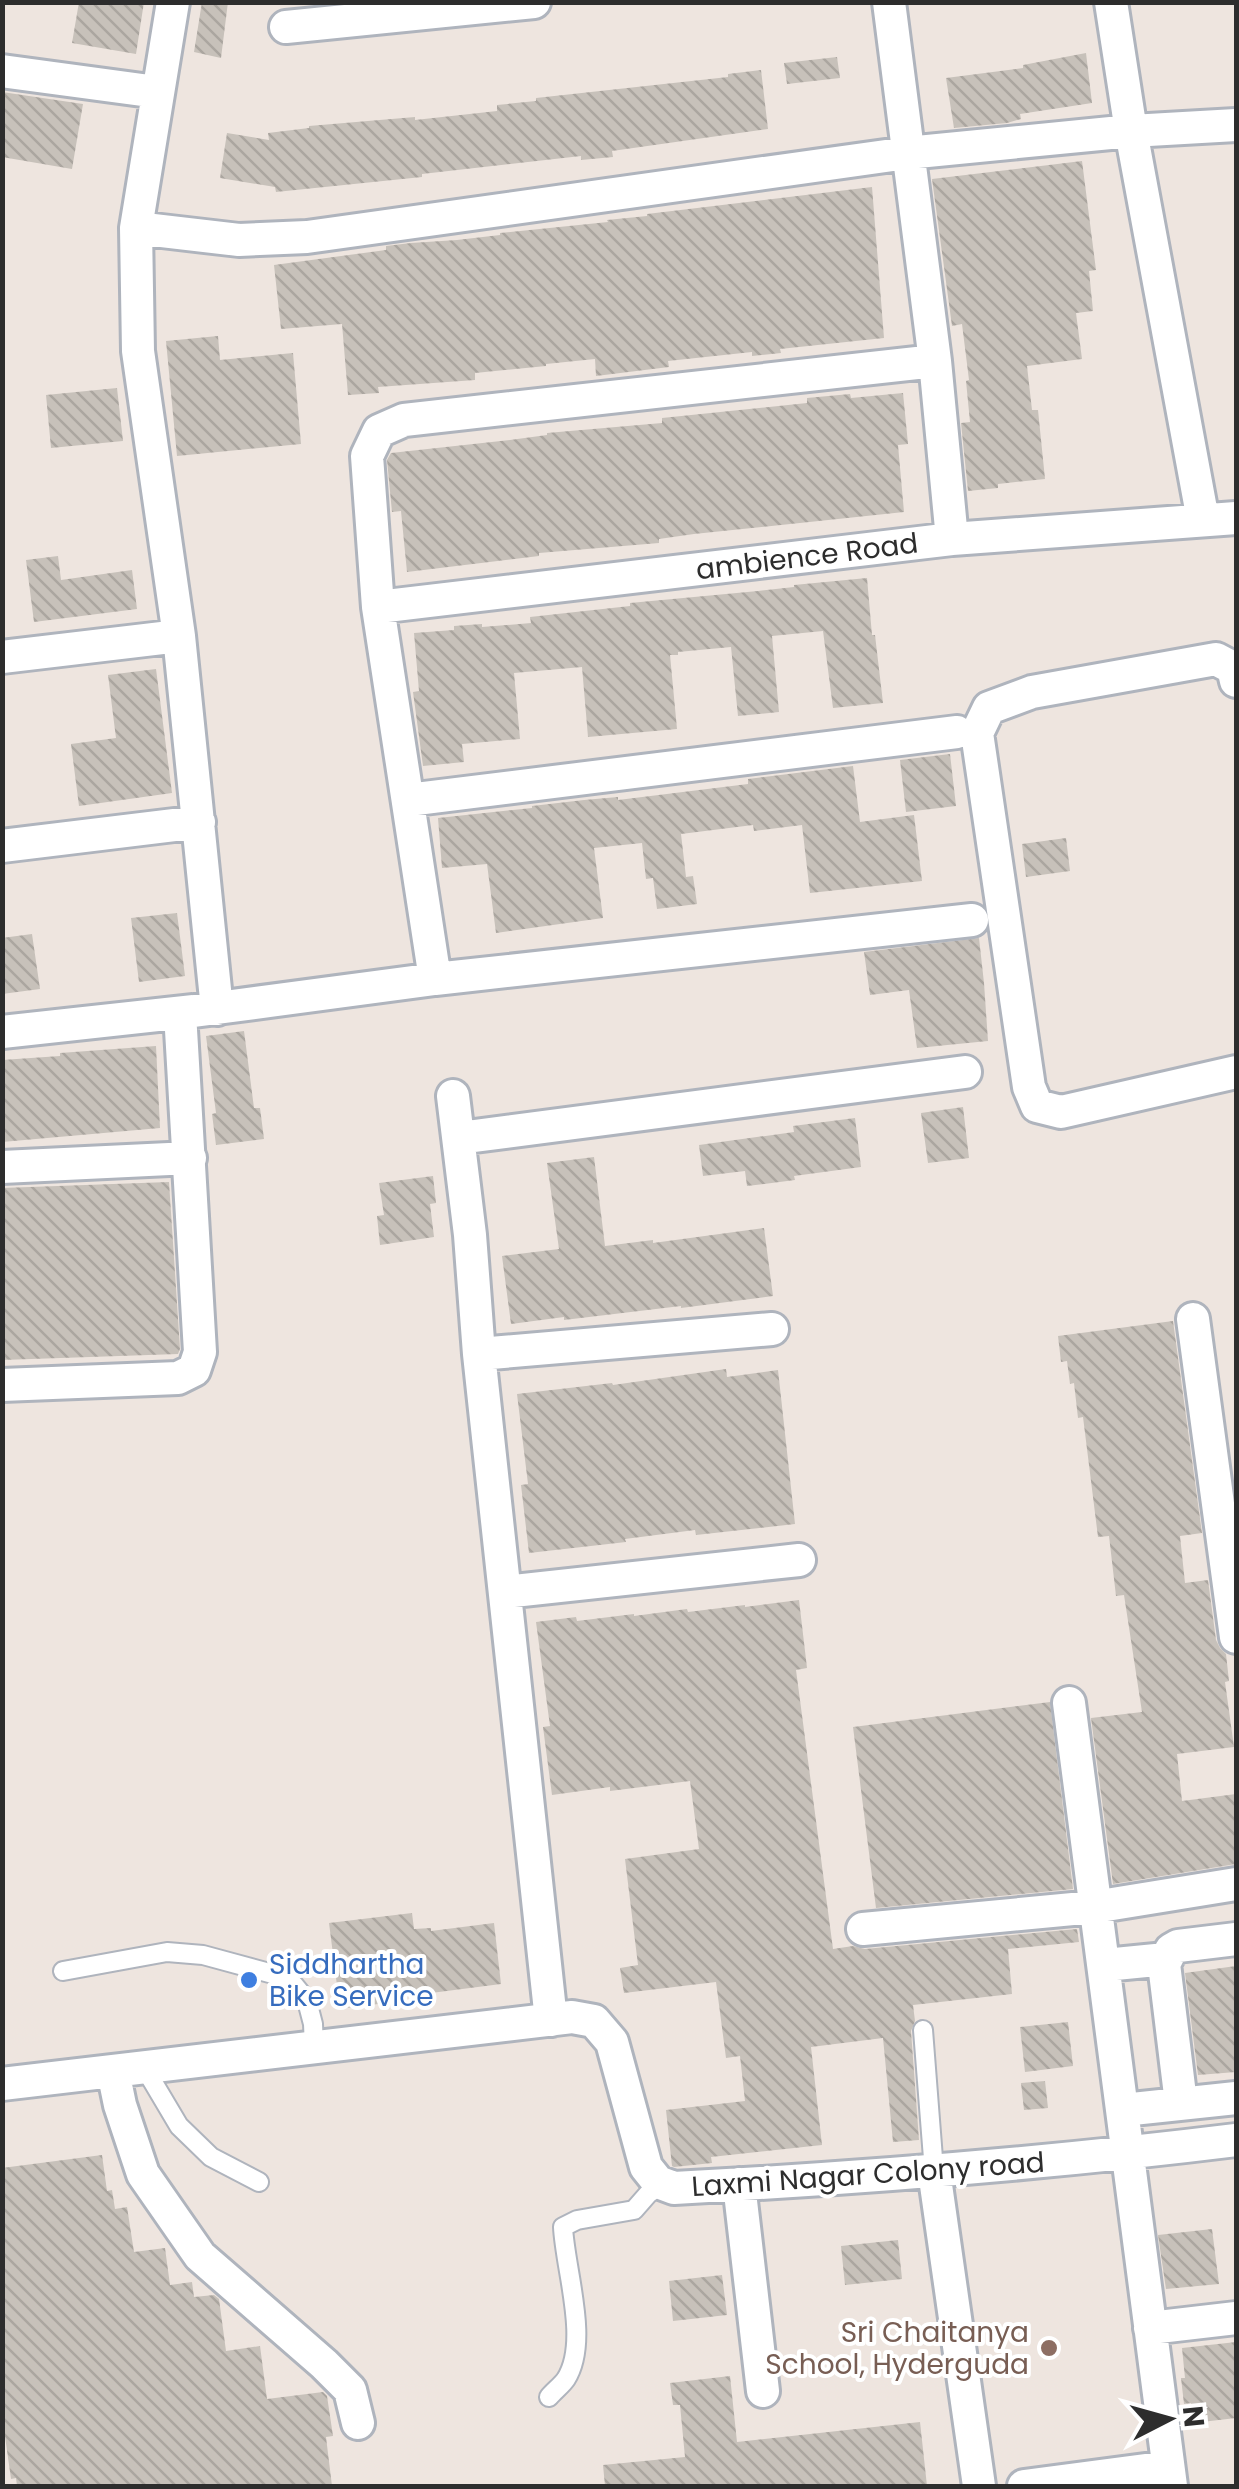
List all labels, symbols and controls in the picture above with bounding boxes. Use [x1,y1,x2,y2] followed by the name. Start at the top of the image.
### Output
[694,524,920,589] street label: ambience Road
[269,1945,434,2016] place label: Siddhartha Bike Service
[238,1969,260,1991] marker: Siddhartha Bike Service
[690,2143,1046,2206] street label: Laxmi Nagar Colony road
[765,2313,1029,2384] place label: Sri Chaitanya School, Hyderguda
[1038,2337,1060,2359] marker: Sri Chaitanya School, Hyderguda
[1119,2369,1219,2469] north arrow
[1173,2404,1214,2429] text: N

